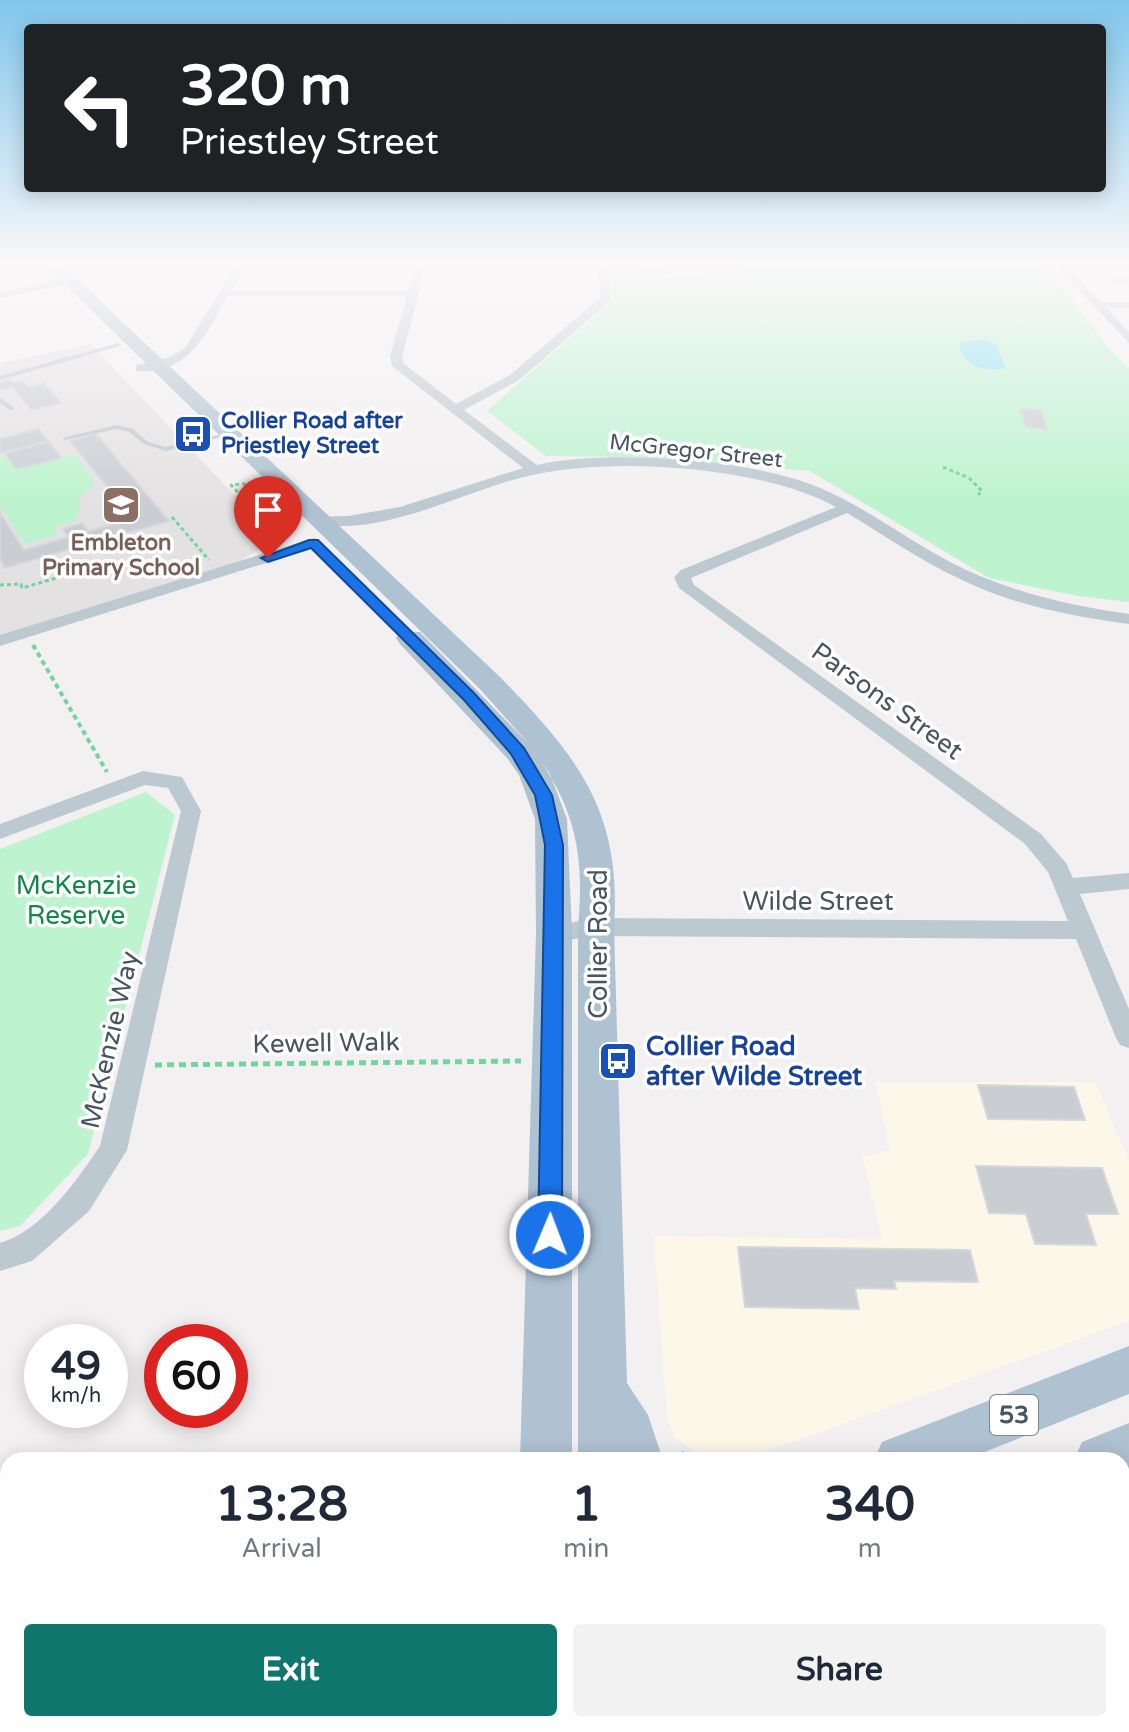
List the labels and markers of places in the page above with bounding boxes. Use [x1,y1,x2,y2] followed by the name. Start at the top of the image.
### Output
[221,408,403,459] place label: Collier Road after Priestley Street
[172,413,214,455] bus stop icon: Collier Road after Priestley Street
[234,476,302,558] pin
[100,484,142,526] school or university icon: Embleton Primary School
[42,530,200,581] place label: Embleton Primary School
[646,1031,862,1092] place label: Collier Road after Wilde Street
[597,1040,639,1082] bus stop icon: Collier Road after Wilde Street

